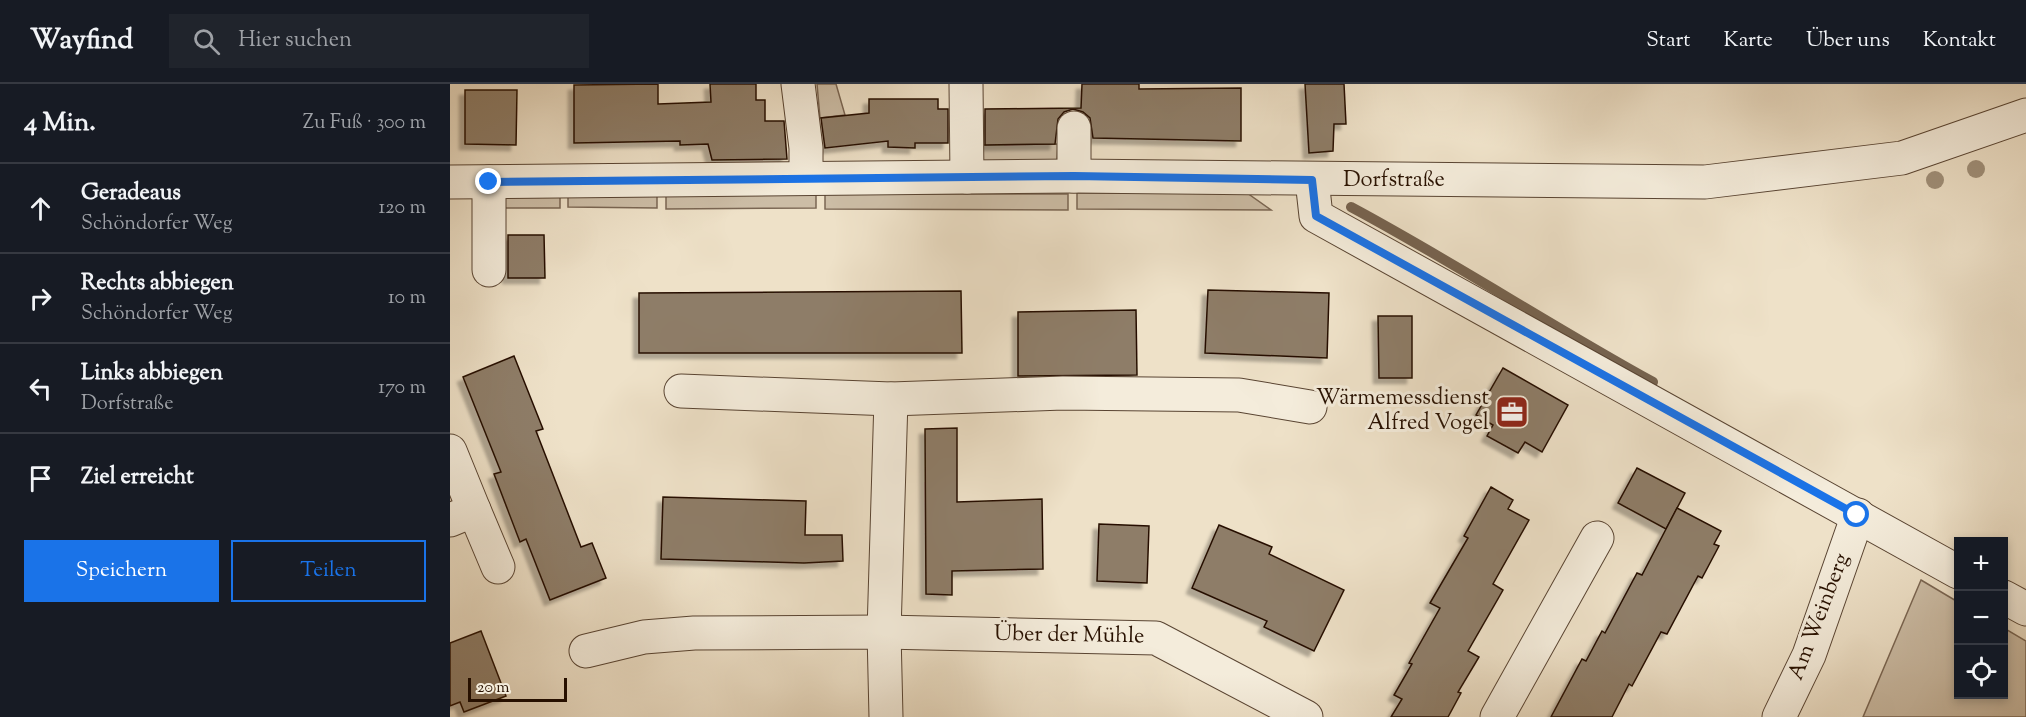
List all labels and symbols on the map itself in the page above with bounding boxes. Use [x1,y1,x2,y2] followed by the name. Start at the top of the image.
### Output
[1343,165,1445,197] street label: Dorfstraße
[475,168,501,194] route end
[1316,383,1489,440] place label: Wärmemessdienst Alfred Vogel
[1494,394,1530,430] office icon: Wärmemessdienst Alfred Vogel
[1843,501,1869,527] route start
[1781,549,1859,685] street label: Am Weinberg
[993,618,1145,653] street label: Über der Mühle
[468,675,567,702] scale bar

